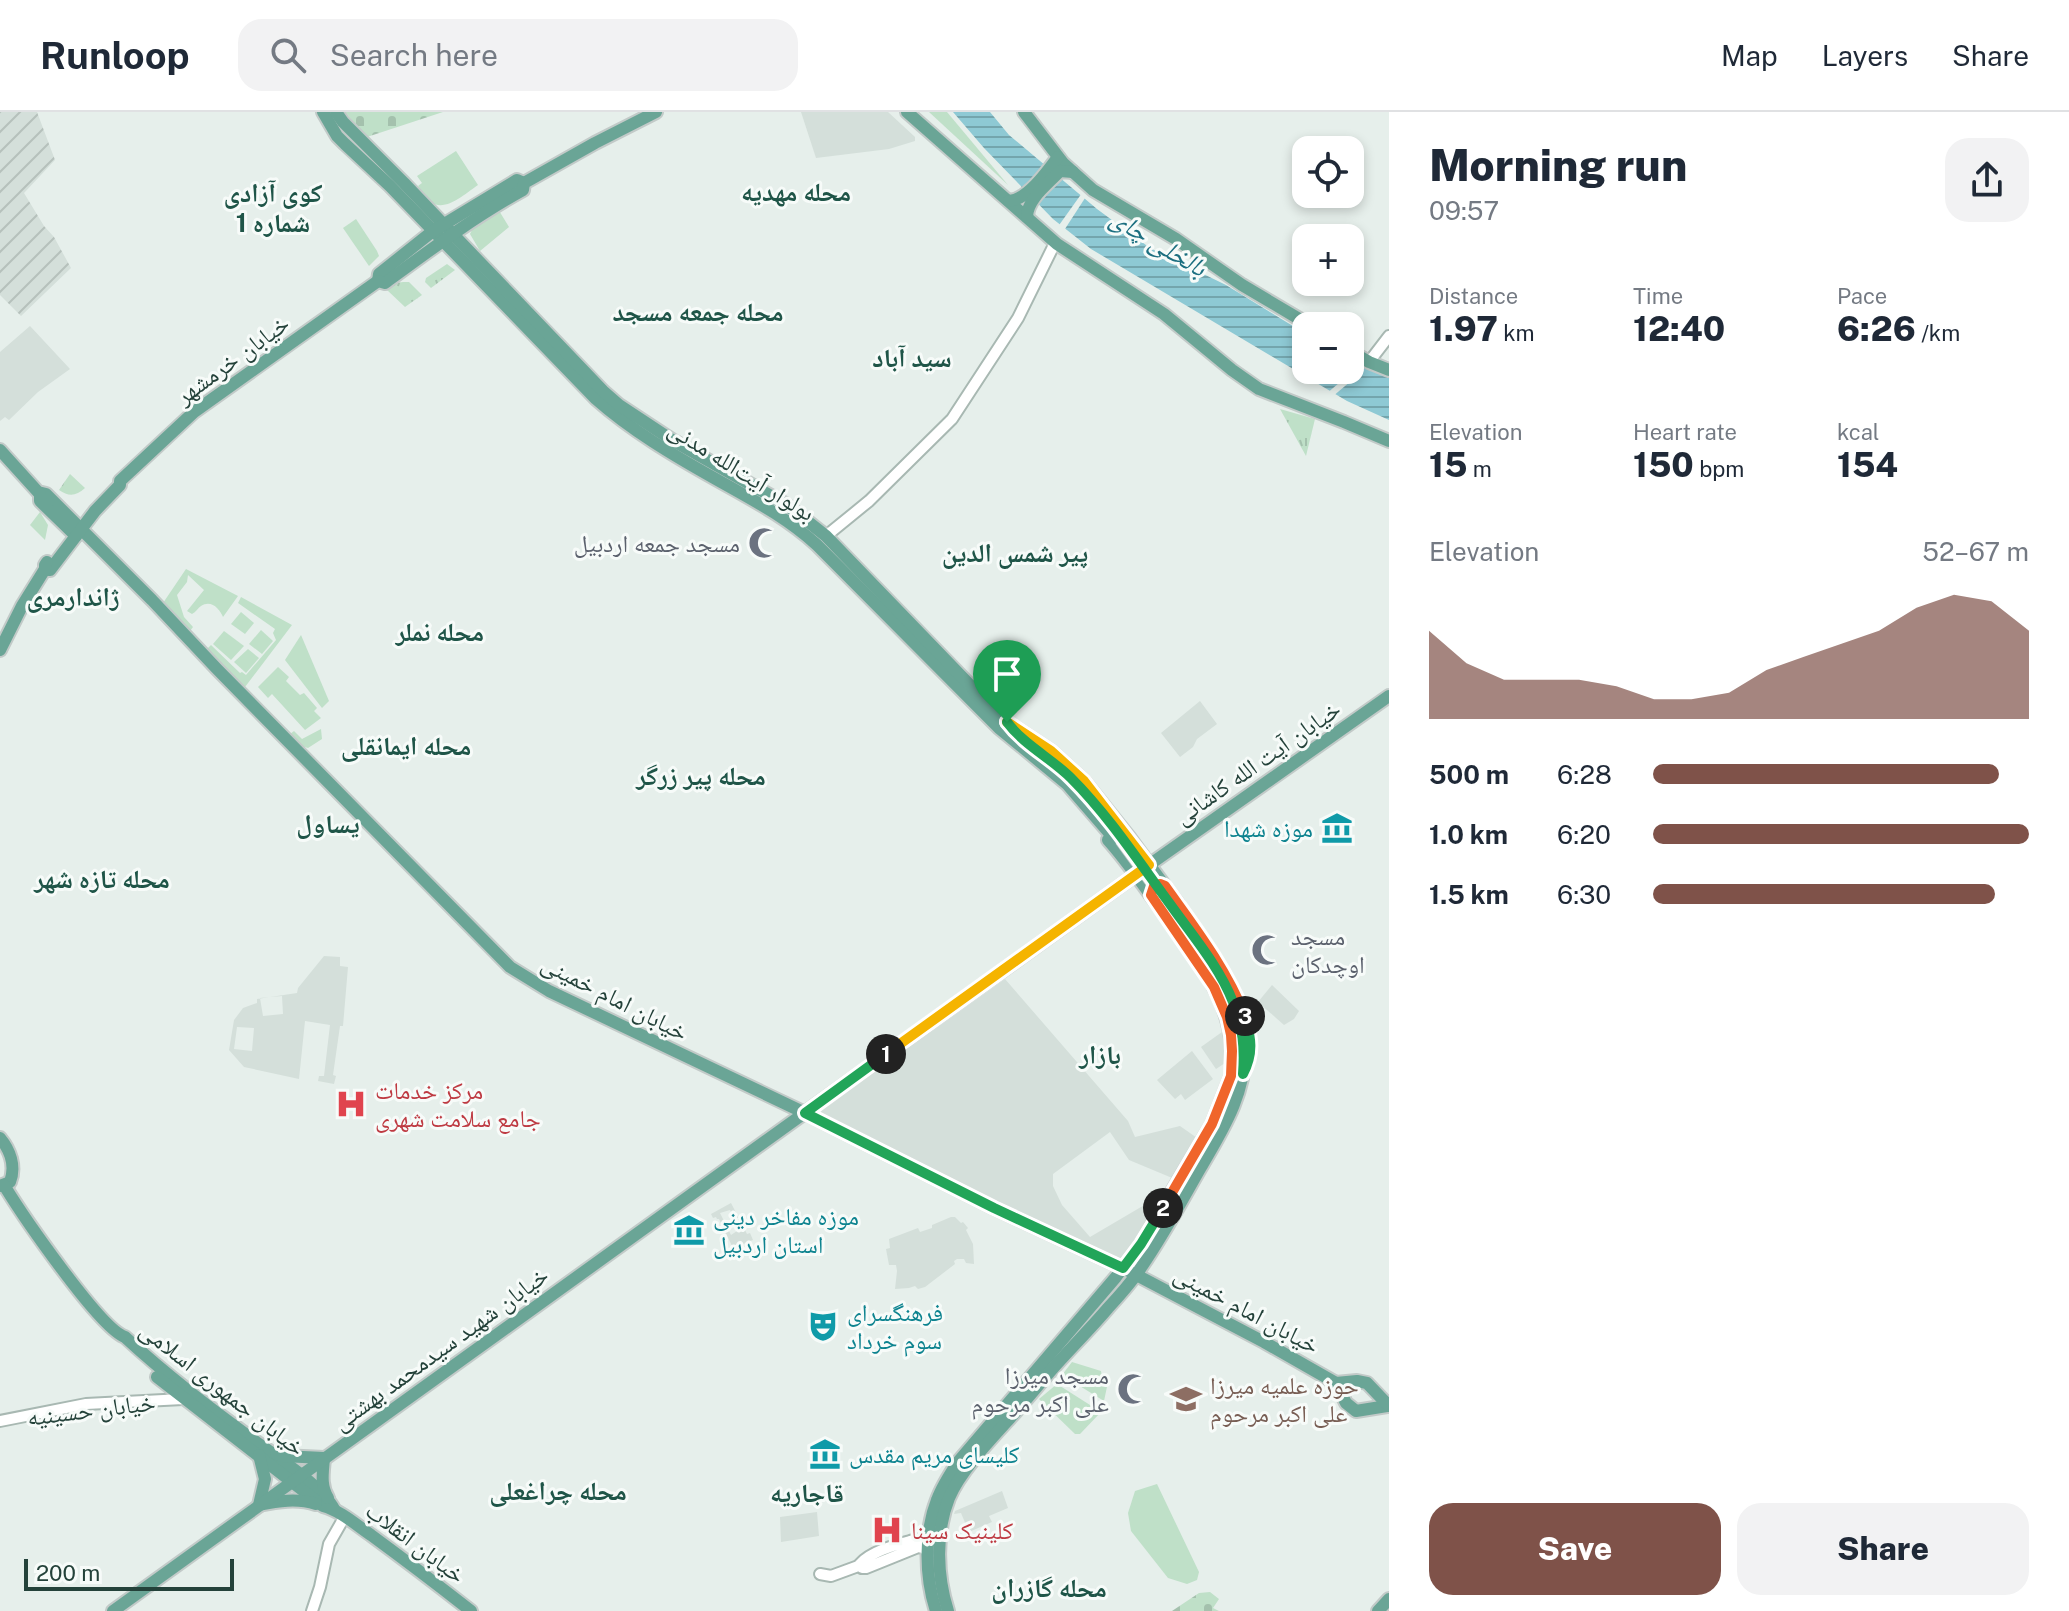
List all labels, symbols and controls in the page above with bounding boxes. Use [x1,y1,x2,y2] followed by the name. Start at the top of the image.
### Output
[238,19,798,91] search box
[40,33,190,78] text: Runloop
[266,33,310,77] icon: search
[330,37,498,73] text: Search here
[1721,39,1778,72] text: Map
[1822,39,1908,72] text: Layers
[1952,39,2029,72] text: Share
[1292,136,1364,384] map controls
[1292,136,1364,208] button: locate
[1945,138,2029,222] button: share
[1429,139,1687,191] text: Morning run
[741,176,851,207] district label: محله مهدیه
[223,177,323,238] district label: کوی آزادی شماره 1
[1429,195,1499,226] text: 09:57
[1105,201,1213,284] water label: بالخلی چای
[1292,224,1364,296] button: +
[1429,283,1518,309] text: Distance
[1633,283,1683,309] text: Time
[1837,283,1887,309] text: Pace
[612,296,784,327] district label: محله جمعه مسجد
[169,309,295,411] street label: خیابان خرمشهر
[1429,309,1498,349] text: 1.97
[1633,309,1725,349] text: 12:40
[1837,309,1916,349] text: 6:26
[1292,312,1364,384] button: −
[1498,320,1535,346] text: km
[1916,320,1960,346] text: /km
[872,342,952,373] district label: سید آباد
[663,414,820,527] street label: بولوار آیت‌الله مدنی
[1429,419,1522,445] text: Elevation
[1633,419,1737,445] text: Heart rate
[1837,419,1879,445] text: kcal
[1429,445,1467,485] text: 15
[1633,445,1694,485] text: 150
[1837,445,1898,485] text: 154
[1467,456,1492,482] text: m
[1694,456,1744,482] text: bpm
[747,526,781,560] mosque icon: مسجد جمعه اردبیل
[574,529,740,558] place label: مسجد جمعه اردبیل
[1429,536,1539,567] text: Elevation
[1922,536,2029,567] text: 52–67 m
[942,537,1088,569] district label: پیر شمس الدین
[26,581,120,613] district label: ژاندارمری
[395,616,484,647] district label: محله نملر
[973,640,1041,722] pin
[985,652,1029,696] icon: arrive
[1169,694,1346,831] street label: خیابان آیت الله کاشانی
[341,730,471,762] district label: محله ایمانقلی
[1429,759,1509,790] text: 500 m
[1557,759,1612,790] text: 6:28
[635,760,766,792] district label: محله پیر زرگر
[296,808,360,840] district label: یساول
[1320,811,1354,845] museum icon: موزه شهدا
[1224,814,1313,842] place label: موزه شهدا
[1429,819,1508,850] text: 1.0 km
[1557,819,1611,850] text: 6:20
[33,863,170,894] district label: محله تازه شهر
[1429,879,1509,910] text: 1.5 km
[1557,879,1611,910] text: 6:30
[1291,922,1365,979] place label: مسجد اوچدکان
[1250,933,1284,967] mosque icon: مسجد اوچدکان
[536,948,693,1049] street label: خیابان امام خمینی
[1225,996,1265,1036] pin: 3
[1238,1003,1252,1029] text: 3
[866,1034,906,1074] pin: 1
[1078,1039,1121,1070] district label: بازار
[881,1041,891,1067] text: 1
[375,1076,541,1134] place label: مرکز خدمات جامع سلامت شهری
[334,1087,368,1121] hospital icon: مرکز خدمات جامع سلامت شهری
[1143,1188,1183,1228] pin: 2
[1156,1195,1170,1221] text: 2
[713,1202,859,1259] place label: موزه مفاخر دینی استان اردبیل
[672,1213,706,1247] museum icon: موزه مفاخر دینی استان اردبیل
[1168,1259,1324,1362] street label: خیابان امام خمینی
[327,1260,554,1437] street label: خیابان شهید سیدمحمد بهشتی
[847,1298,943,1357] place label: فرهنگسرای سوم خرداد
[806,1309,840,1343] theatre icon: فرهنگسرای سوم خرداد
[134,1315,311,1462] street label: خیابان جمهوری اسلامی
[972,1361,1109,1420] place label: مسجد میرزا علی اکبر مرحوم
[1210,1371,1359,1430] place label: حوزه علمیه میرزا علی اکبر مرحوم
[1116,1372,1150,1406] mosque icon: مسجد میرزا علی اکبر مرحوم
[1169,1382,1203,1416] school or university icon: حوزه علمیه میرزا علی اکبر مرحوم
[25,1387,157,1432] street label: خیابان حسینیه
[808,1437,842,1471] museum icon: کلیسای مریم مقدس
[849,1440,1019,1471] place label: کلیسای مریم مقدس
[489,1475,627,1507] district label: محله چراغعلی
[770,1477,844,1508] district label: قاجاریه
[360,1496,471,1589] street label: خیابان انقلاب
[1429,1503,1721,1595] button: Save
[1737,1503,2029,1595] button: Share
[870,1513,904,1547] hospital icon: کلینیک سینا
[911,1516,1013,1544] place label: کلینیک سینا
[24,1555,234,1591] scale bar
[36,1560,100,1586] text: 200 m
[991,1572,1107,1604] district label: محله گازران

